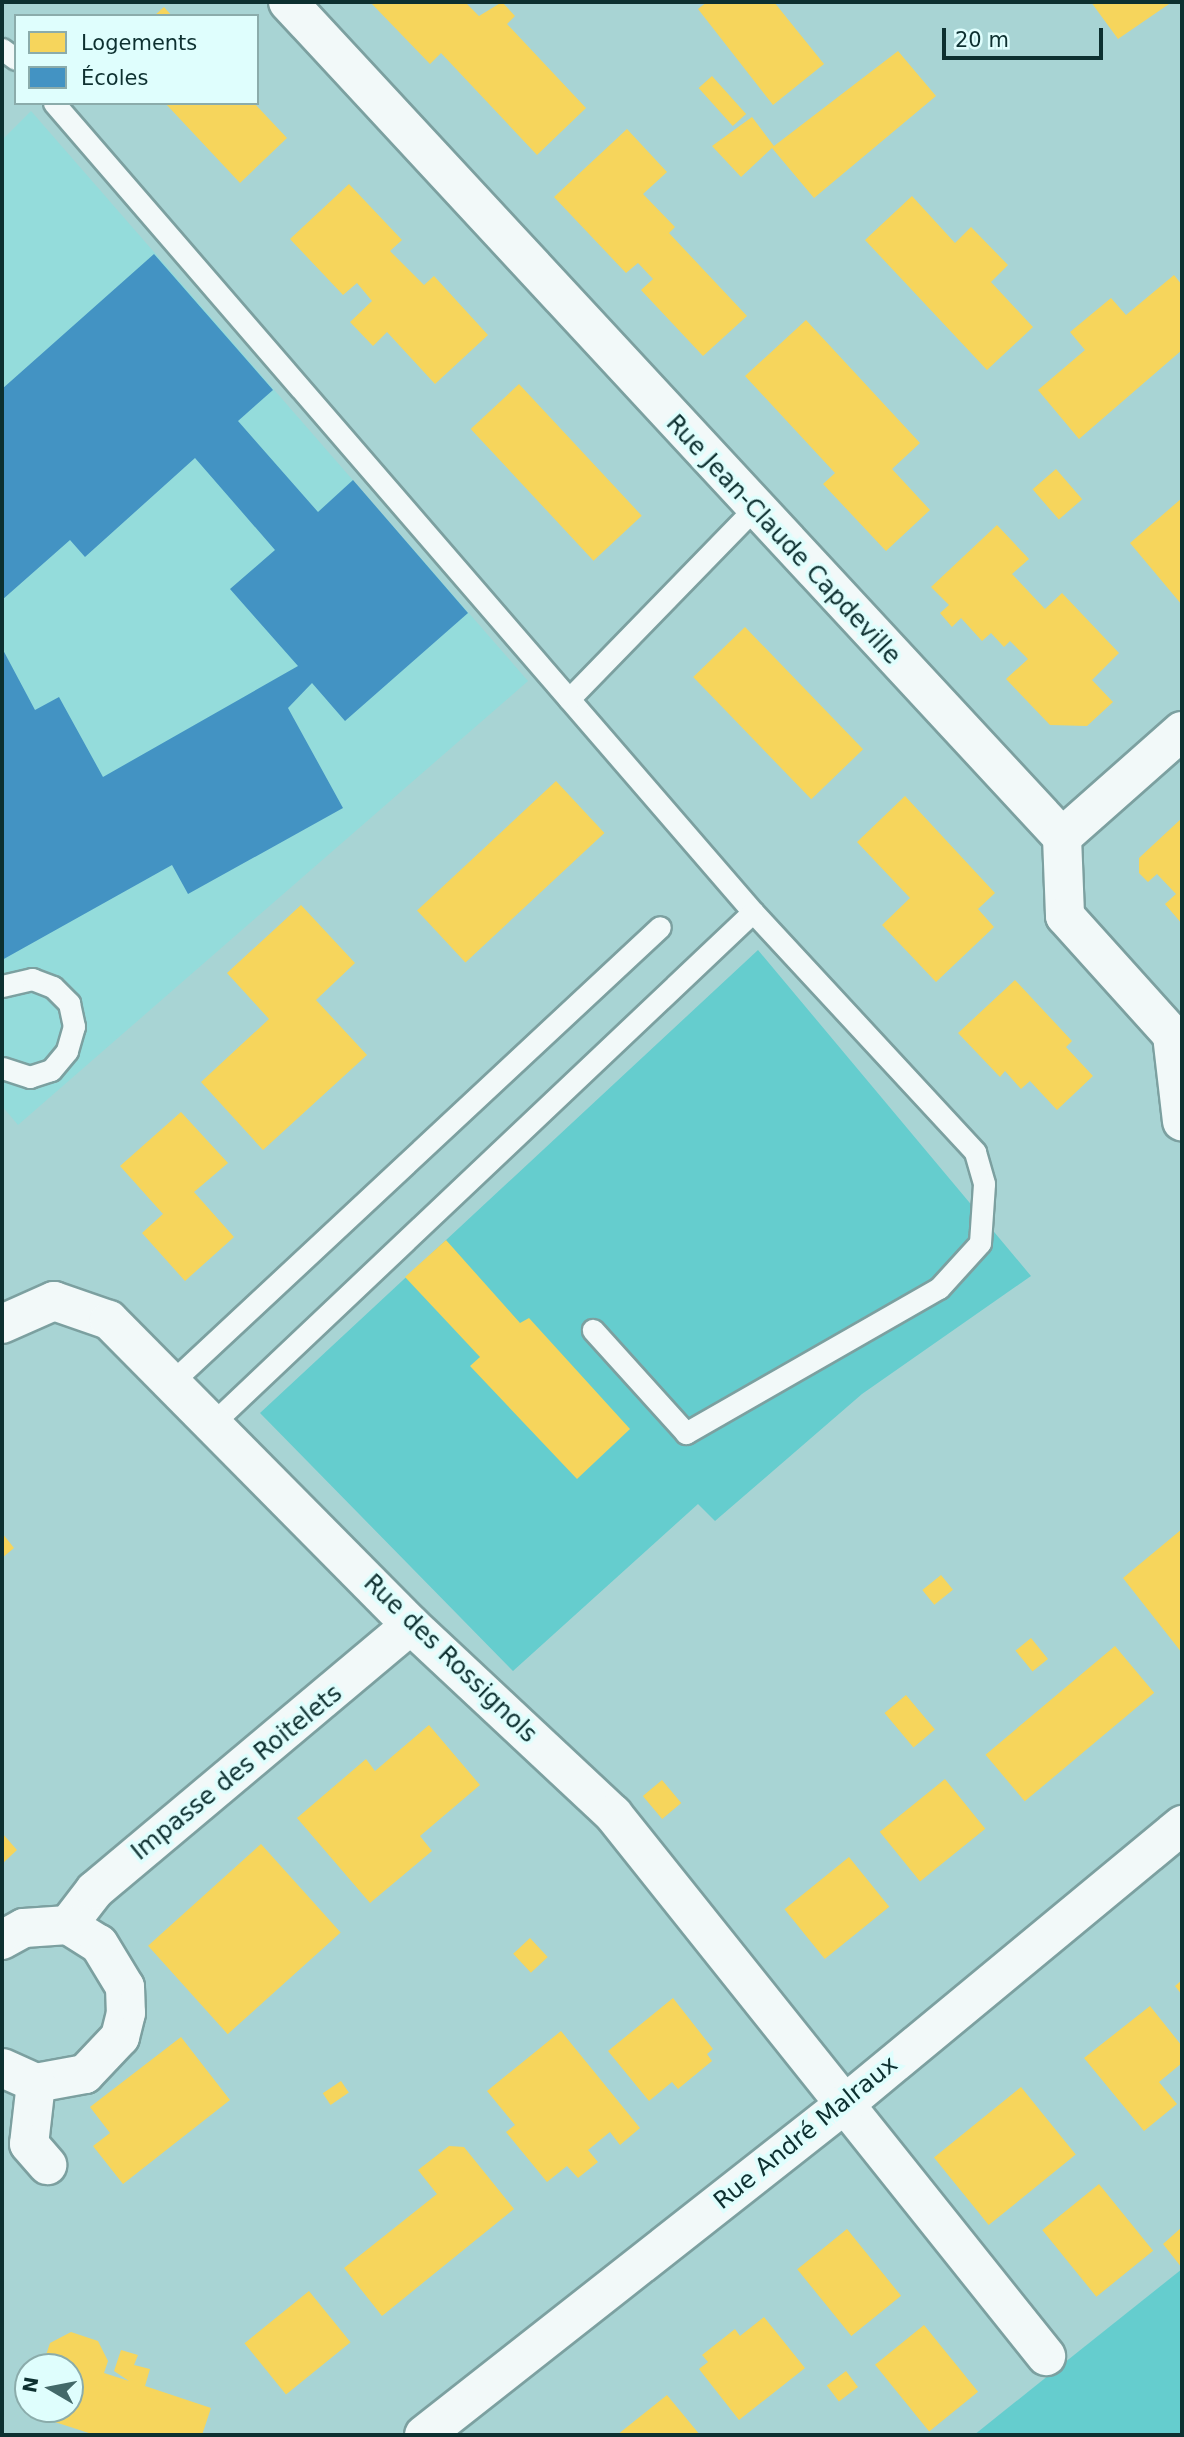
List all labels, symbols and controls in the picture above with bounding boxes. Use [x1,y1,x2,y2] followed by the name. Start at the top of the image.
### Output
[14,14,259,105] legend
[946,14,1107,58] scale bar
[955,28,1009,52] text: 20 m
[81,31,197,55] text: Logements
[81,66,148,90] text: Écoles
[660,409,906,671] street label: Rue Jean-Claude Capdeville
[357,1569,543,1749] street label: Rue des Rossignols
[126,1679,348,1867] street label: Impasse des Roitelets
[708,2050,904,2216] street label: Rue André Malraux
[14,2353,84,2423] north arrow
[18,2375,43,2394] text: N

